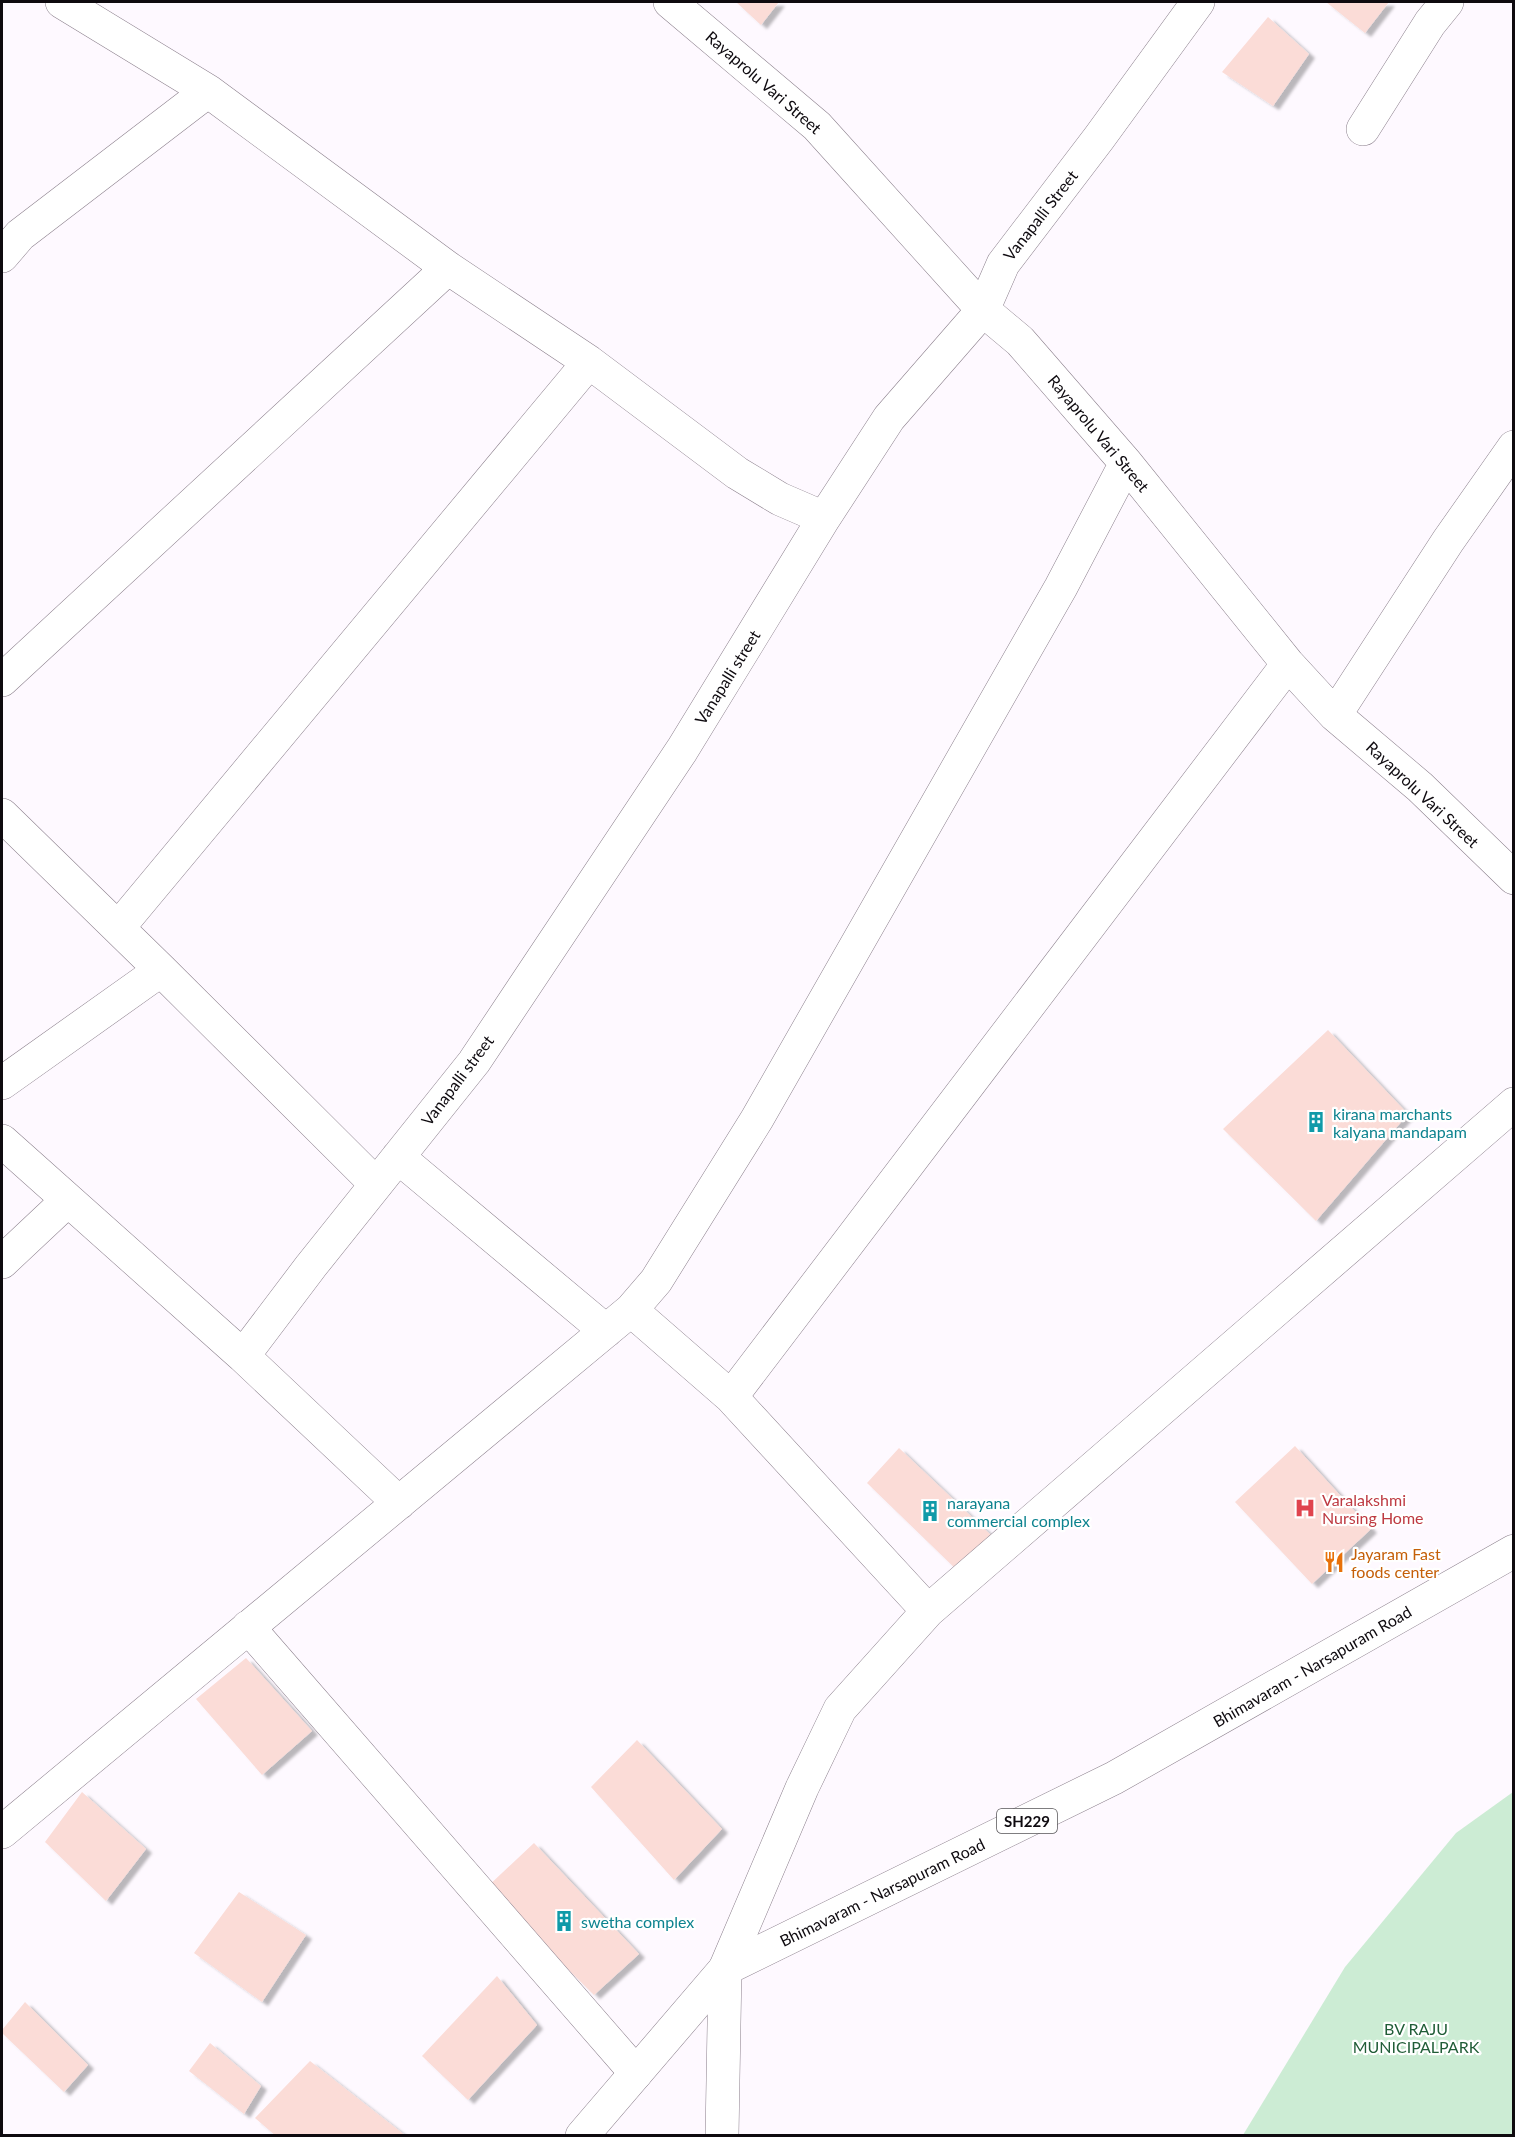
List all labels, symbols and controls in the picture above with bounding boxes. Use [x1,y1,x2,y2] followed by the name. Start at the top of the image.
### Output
[702,27,826,138] street label: Rayaprolu Vari Street
[999,166,1081,264] street label: Vanapalli Street
[1044,371,1154,496] street label: Rayaprolu Vari Street
[690,626,764,728] street label: Vanapalli street
[1363,737,1483,851] street label: Rayaprolu Vari Street
[417,1031,497,1129] street label: Vanapalli street
[1333,1104,1467,1141] place label: kirana marchants kalyana mandapam
[1304,1110,1328,1134] building icon: kirana marchants kalyana mandapam
[1322,1490,1424,1527] place label: Varalakshmi Nursing Home
[947,1493,1090,1530] place label: narayana commercial complex
[1293,1496,1317,1520] hospital icon: Varalakshmi Nursing Home
[918,1499,942,1523] building icon: narayana commercial complex
[1351,1544,1441,1581] place label: Jayaram Fast foods center
[1322,1550,1346,1574] restaurant icon: Jayaram Fast foods center
[1210,1601,1414,1731] street label: Bhimavaram - Narsapuram Road
[997,1809,1057,1833] road number: SH229
[776,1834,988,1950] street label: Bhimavaram - Narsapuram Road
[552,1909,576,1933] building icon: swetha complex
[581,1912,694,1931] place label: swetha complex
[1353,2019,1480,2056] park label: BV RAJU MUNICIPALPARK

